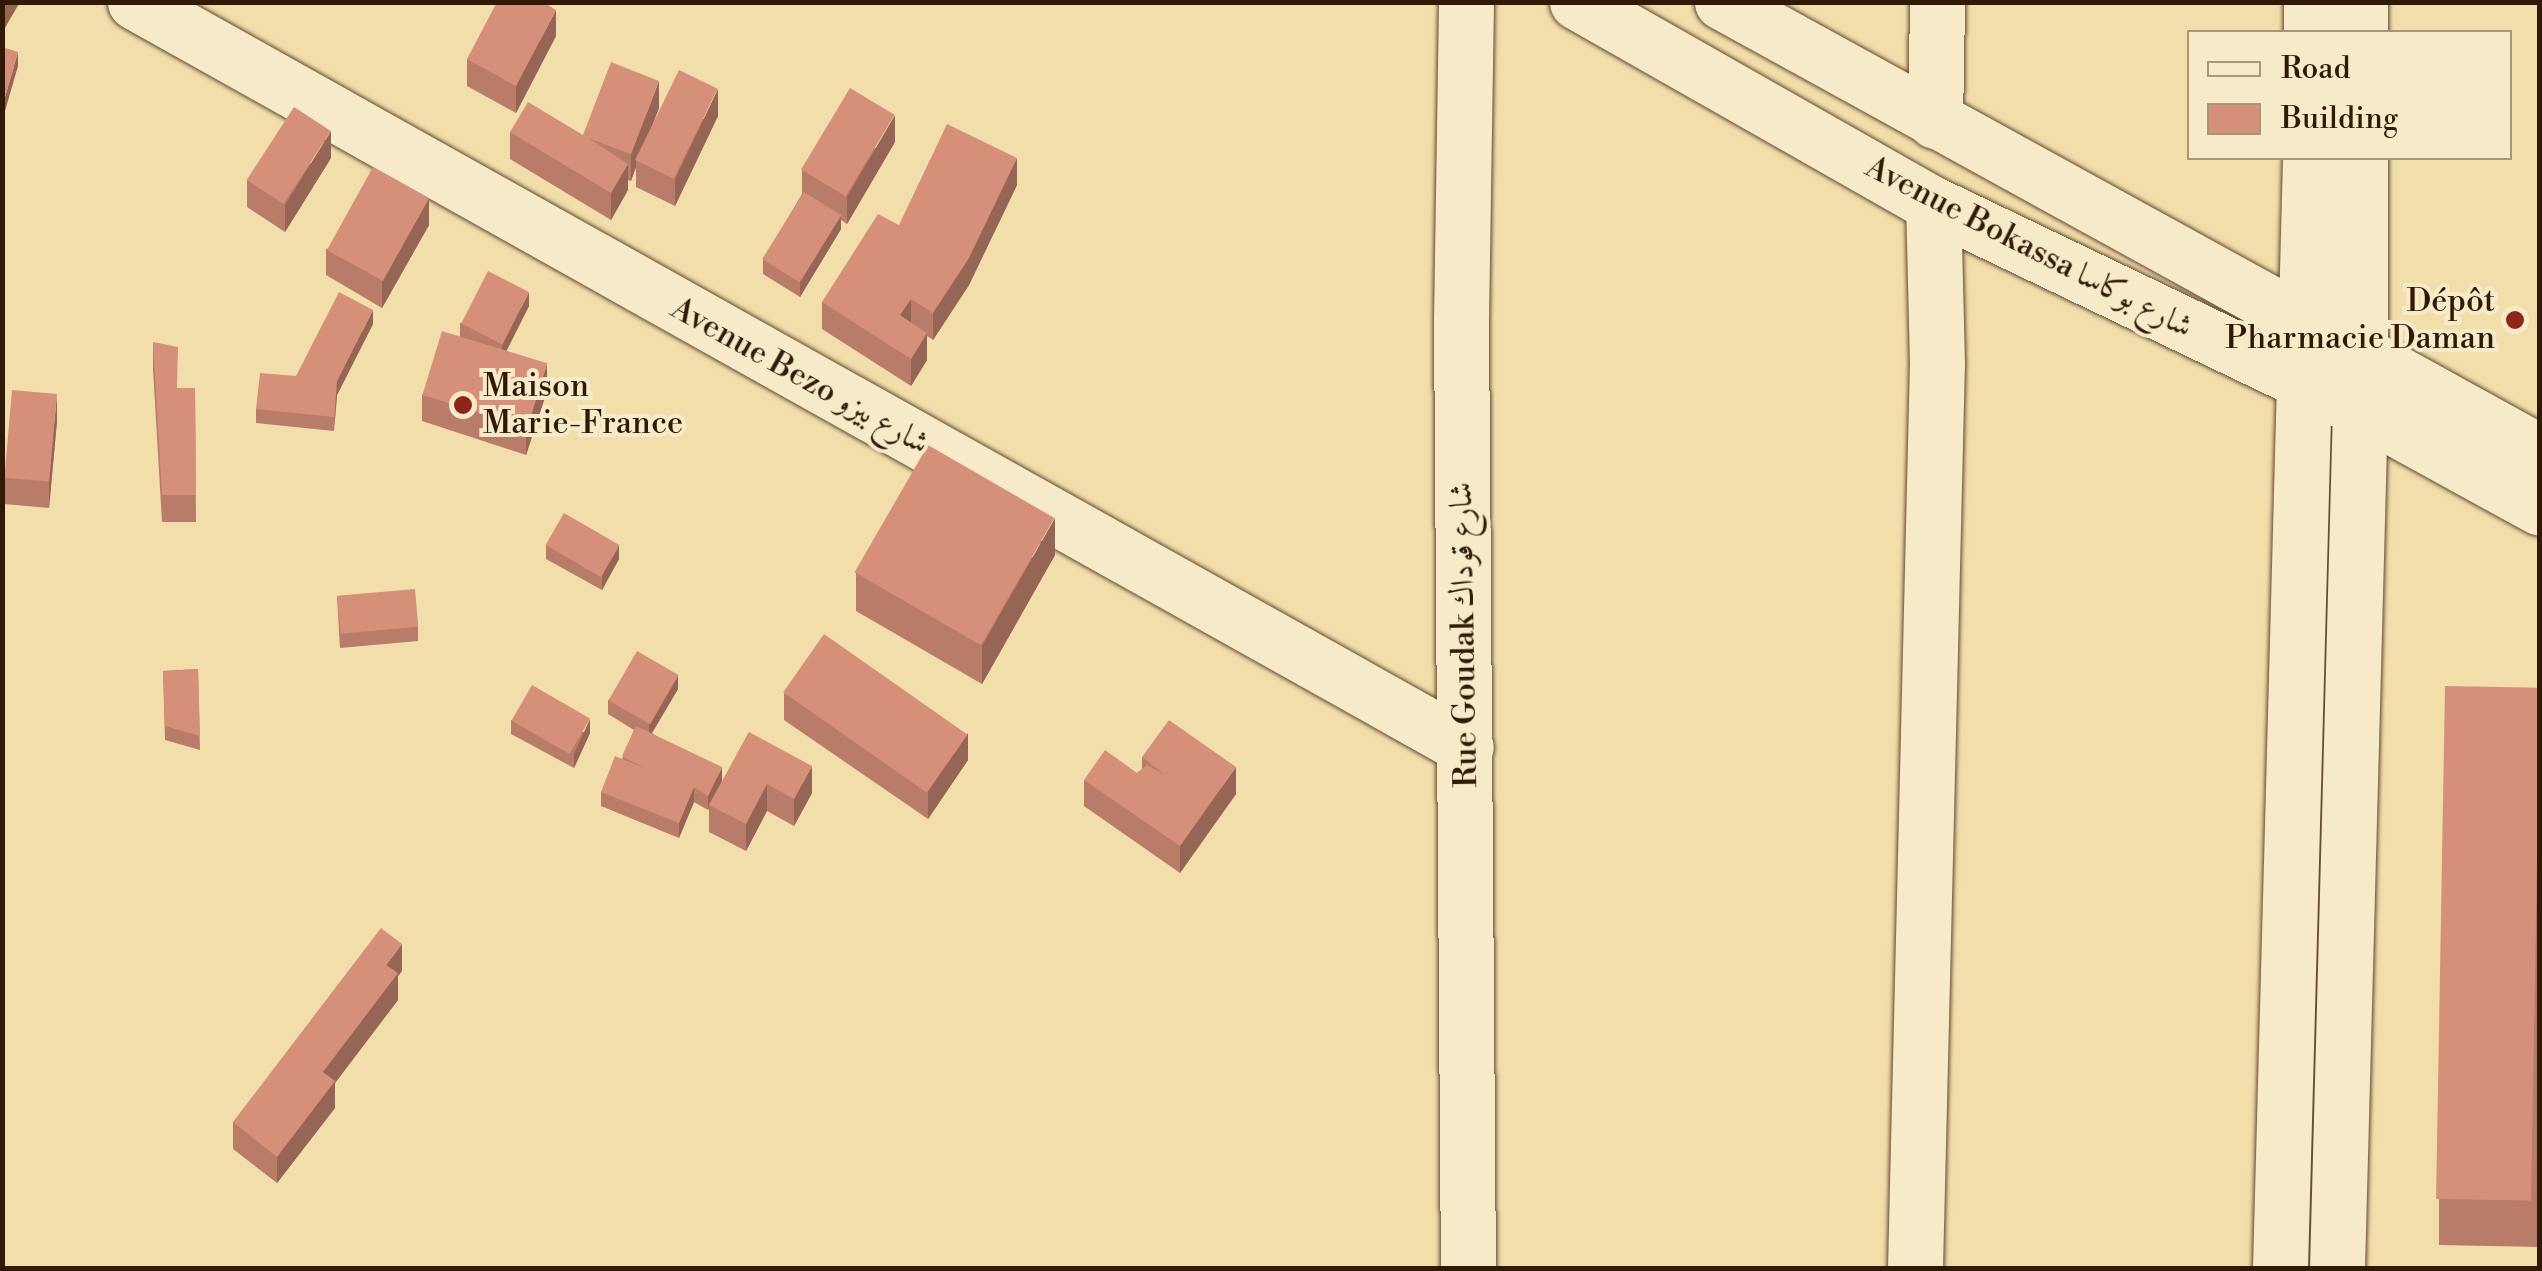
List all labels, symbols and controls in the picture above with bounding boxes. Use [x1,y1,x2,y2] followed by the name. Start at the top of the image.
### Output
[2187,30,2512,160] legend
[2281,50,2351,88] text: Road
[2281,100,2398,138] text: Building
[1859,148,2199,346] street label: Avenue Bokassa شارع بوكاسا
[2225,283,2495,358] place label: Dépôt Pharmacie Daman
[664,289,936,463] street label: Avenue Bezo شارع بيزو
[2504,309,2526,331] marker: Dépôt Pharmacie Daman
[483,368,683,443] place label: Maison Marie-France
[452,394,474,416] marker: Maison Marie-France
[1442,482,1486,788] street label: Rue Goudak شارع قوداك

